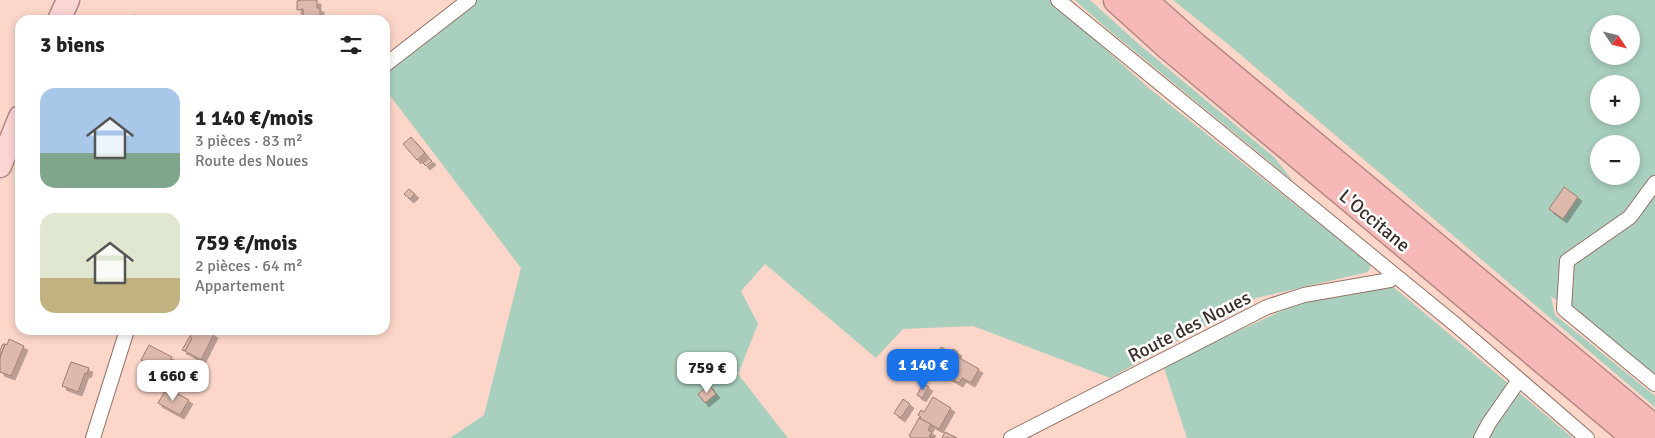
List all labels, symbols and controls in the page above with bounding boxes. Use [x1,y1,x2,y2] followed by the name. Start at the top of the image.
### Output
[1590,15,1640,65] north arrow
[1590,15,1640,185] map controls
[337,31,365,59] icon: filters
[40,32,105,58] text: 3 biens
[1590,75,1640,125] button: +
[195,105,313,131] text: 1 140 €/mois
[80,108,140,168] icon: home
[195,131,303,151] text: 3 pièces · 83 m²
[1590,135,1640,185] button: −
[195,151,308,171] text: Route des Noues
[1334,184,1415,257] street label: L'Occitane
[195,230,297,256] text: 759 €/mois
[80,233,140,293] icon: home
[195,256,303,276] text: 2 pièces · 64 m²
[195,276,285,296] text: Appartement
[1124,286,1255,368] street label: Route des Noues
[877,348,969,391] pin: 1 140 €
[672,352,742,394] pin: 759 €
[898,355,948,375] text: 1 140 €
[688,358,726,378] text: 759 €
[127,360,219,402] pin: 1 660 €
[148,366,198,386] text: 1 660 €

